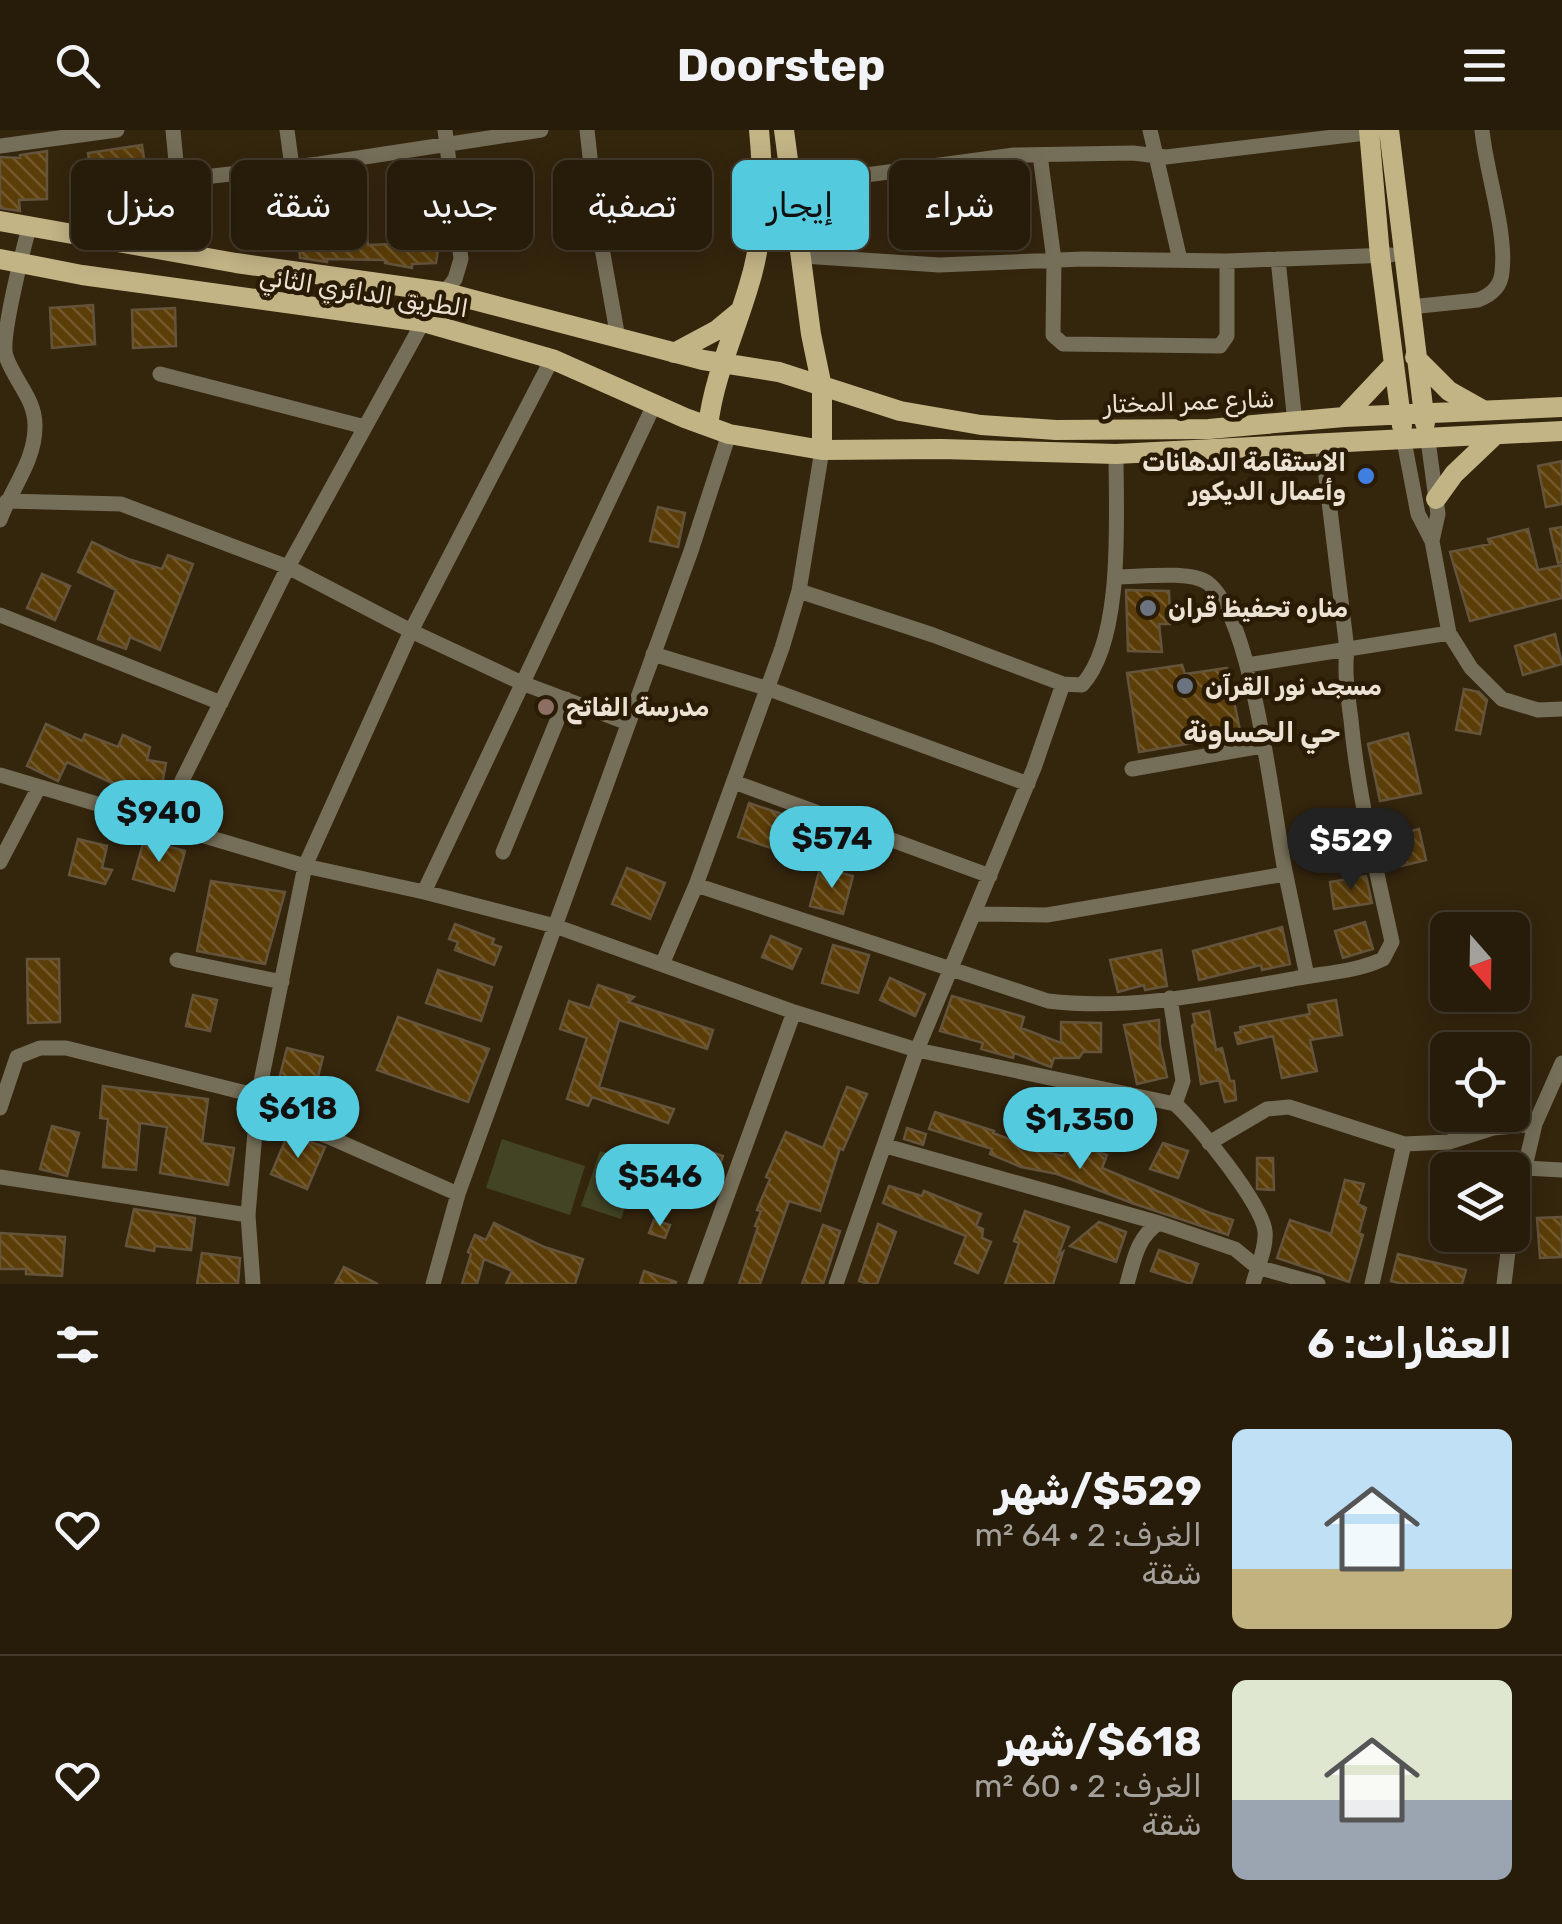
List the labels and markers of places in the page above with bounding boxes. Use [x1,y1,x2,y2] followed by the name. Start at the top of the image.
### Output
[1142,448,1346,506] place label: الاستقامة الدهانات وأعمال الديكور
[1355,465,1377,487] marker: الاستقامة الدهانات وأعمال الديكور
[1168,594,1348,623] place label: مناره تحفيظ قران
[1137,597,1159,619] marker: مناره تحفيظ قران
[1205,672,1382,701] place label: مسجد نور القرآن
[1174,675,1196,697] marker: مسجد نور القرآن
[566,693,709,725] place label: مدرسة الفاتح
[535,696,557,718] marker: مدرسة الفاتح
[100,780,218,865] pin: $940
[773,806,891,891] pin: $574
[1292,808,1410,893] pin: $529
[239,1076,357,1161] pin: $618
[999,1087,1161,1172] pin: $1,350
[601,1144,719,1229] pin: $546

